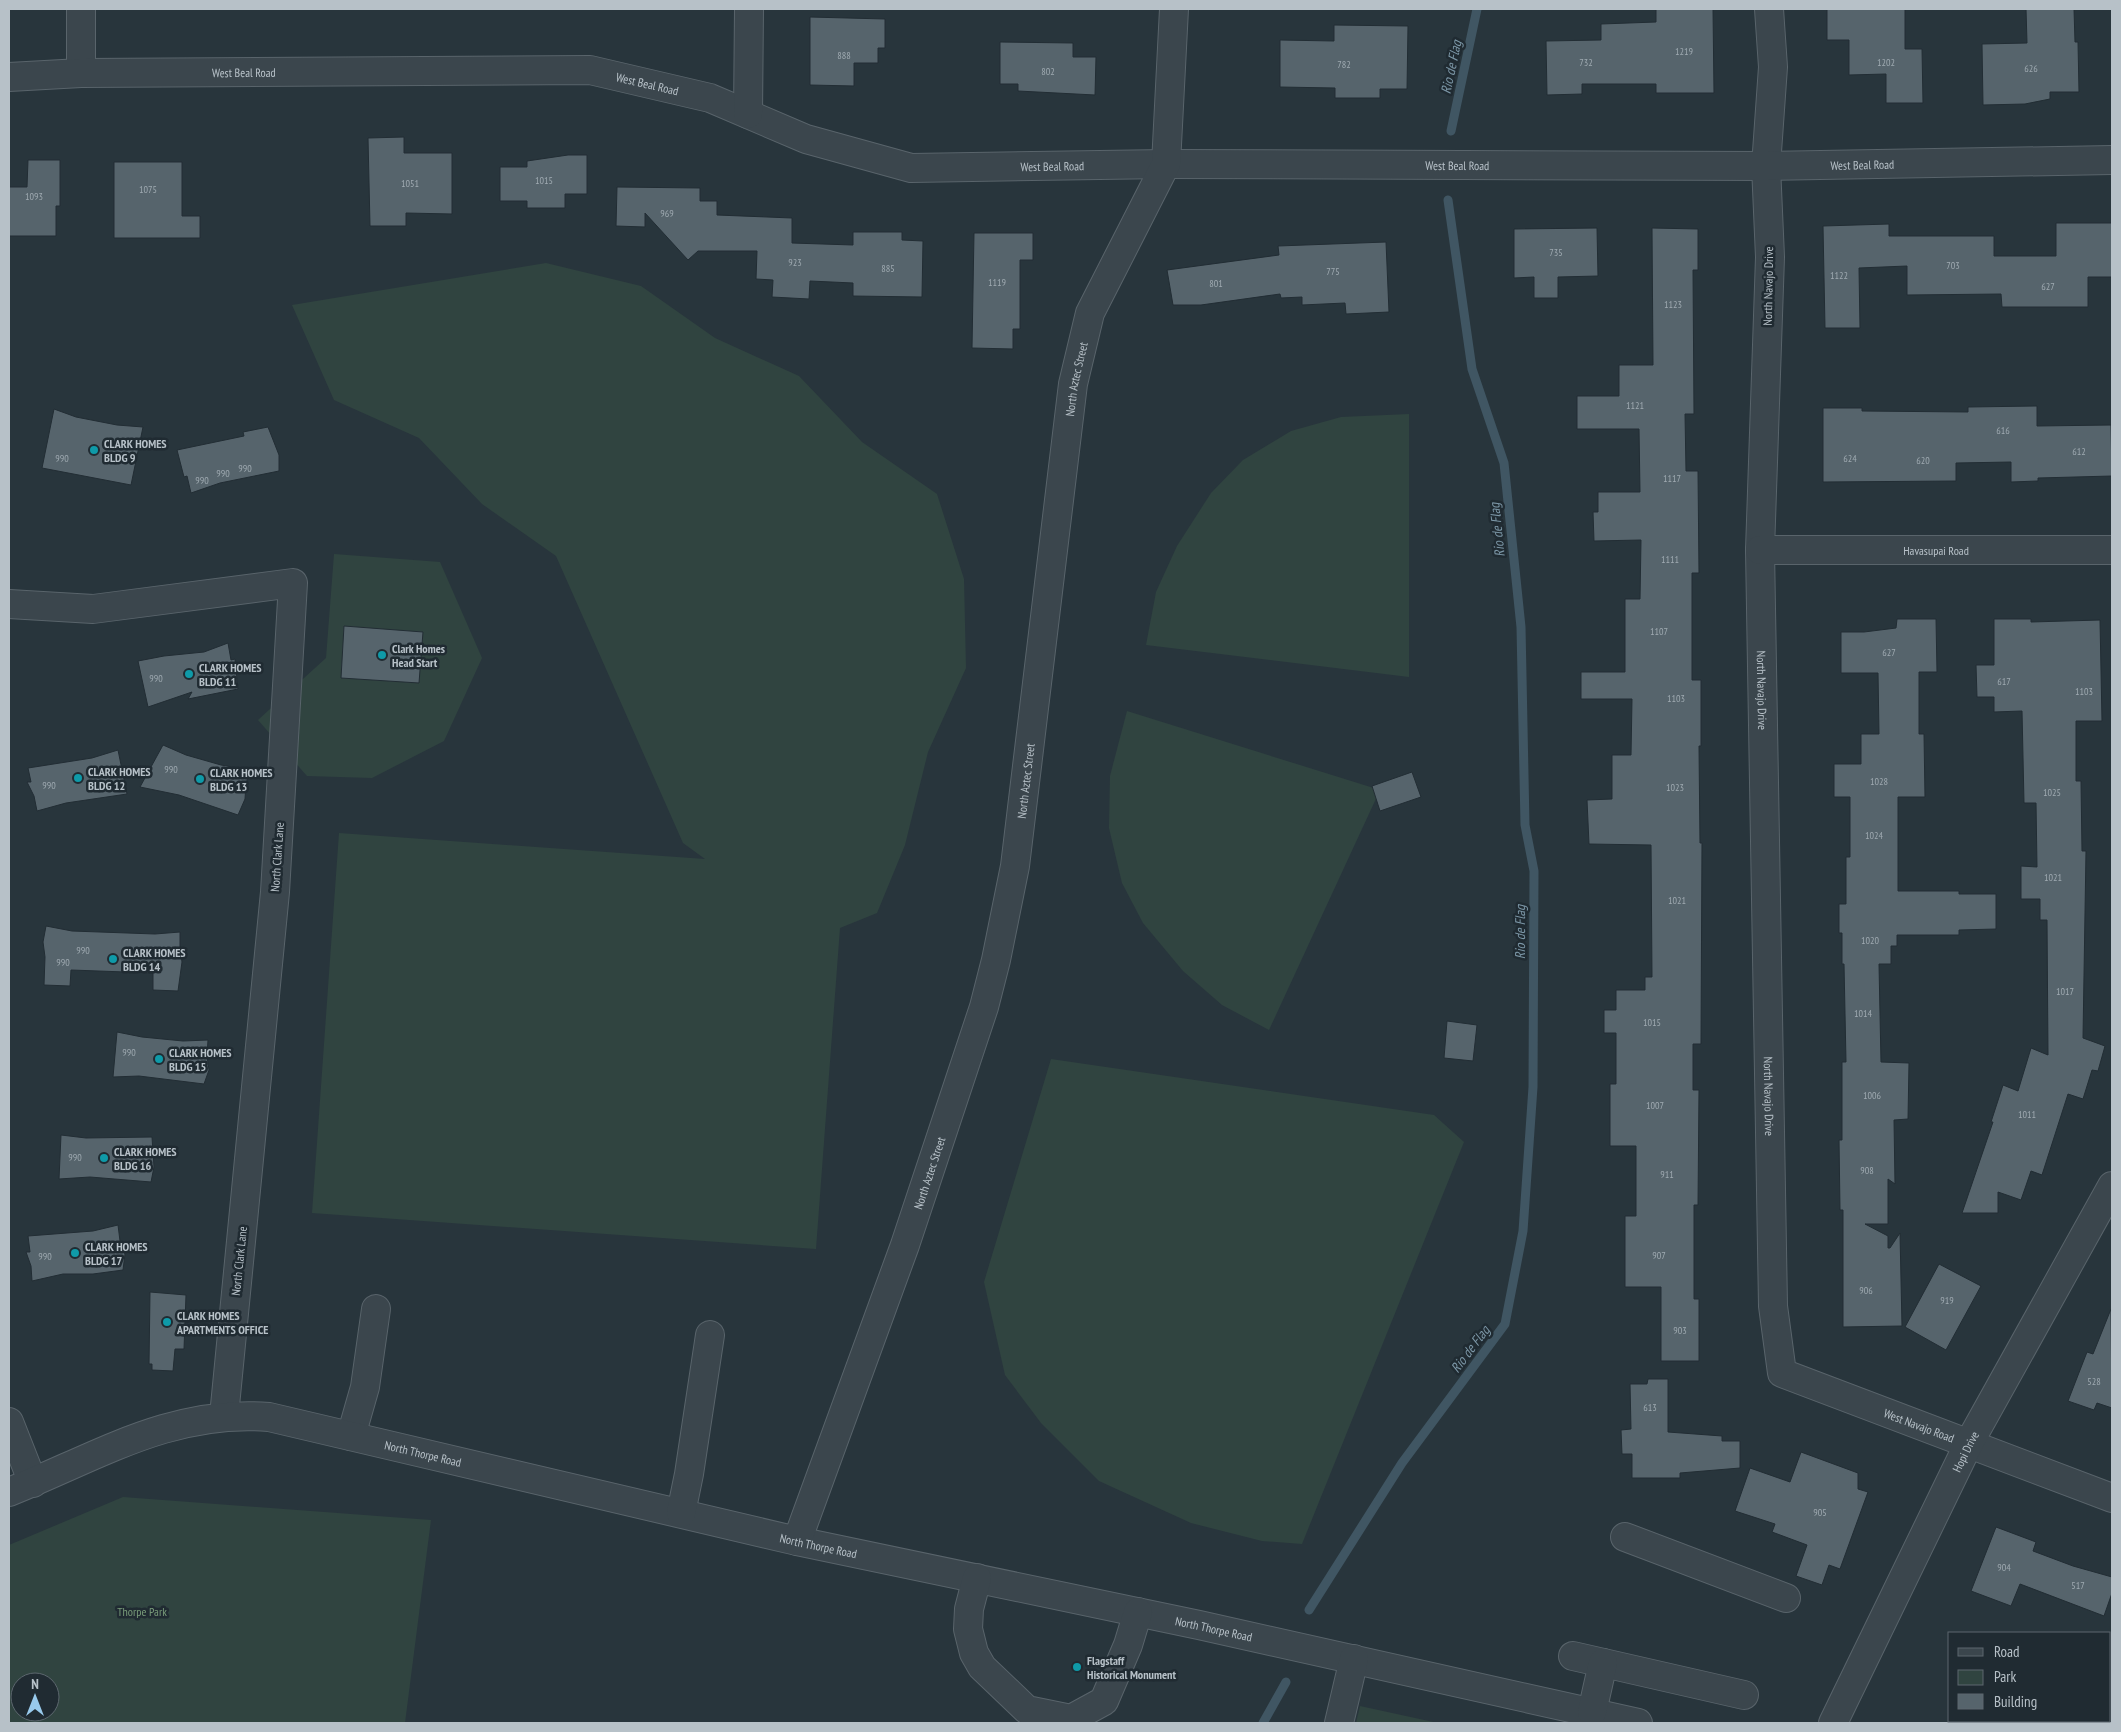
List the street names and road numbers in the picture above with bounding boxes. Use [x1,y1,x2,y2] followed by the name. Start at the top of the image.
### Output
[212,64,276,80] street label: West Beal Road
[615,69,680,98] street label: West Beal Road
[1830,156,1894,172] street label: West Beal Road
[1425,157,1489,173] street label: West Beal Road
[1020,158,1084,174] street label: West Beal Road
[1760,246,1776,326] street label: North Navajo Drive
[1062,340,1090,417] street label: North Aztec Street
[1903,543,1969,558] street label: Havasupai Road
[1754,651,1771,730] street label: North Navajo Drive
[1013,742,1037,819] street label: North Aztec Street
[267,822,287,892] street label: North Clark Lane
[1761,1057,1778,1136] street label: North Navajo Drive
[910,1134,948,1211] street label: North Aztec Street
[228,1226,250,1296] street label: North Clark Lane
[1882,1405,1956,1445] street label: West Navajo Road
[1949,1428,1982,1474] street label: Hopi Drive
[383,1437,463,1469] street label: North Thorpe Road
[778,1530,858,1561] street label: North Thorpe Road
[1174,1613,1254,1644] street label: North Thorpe Road

